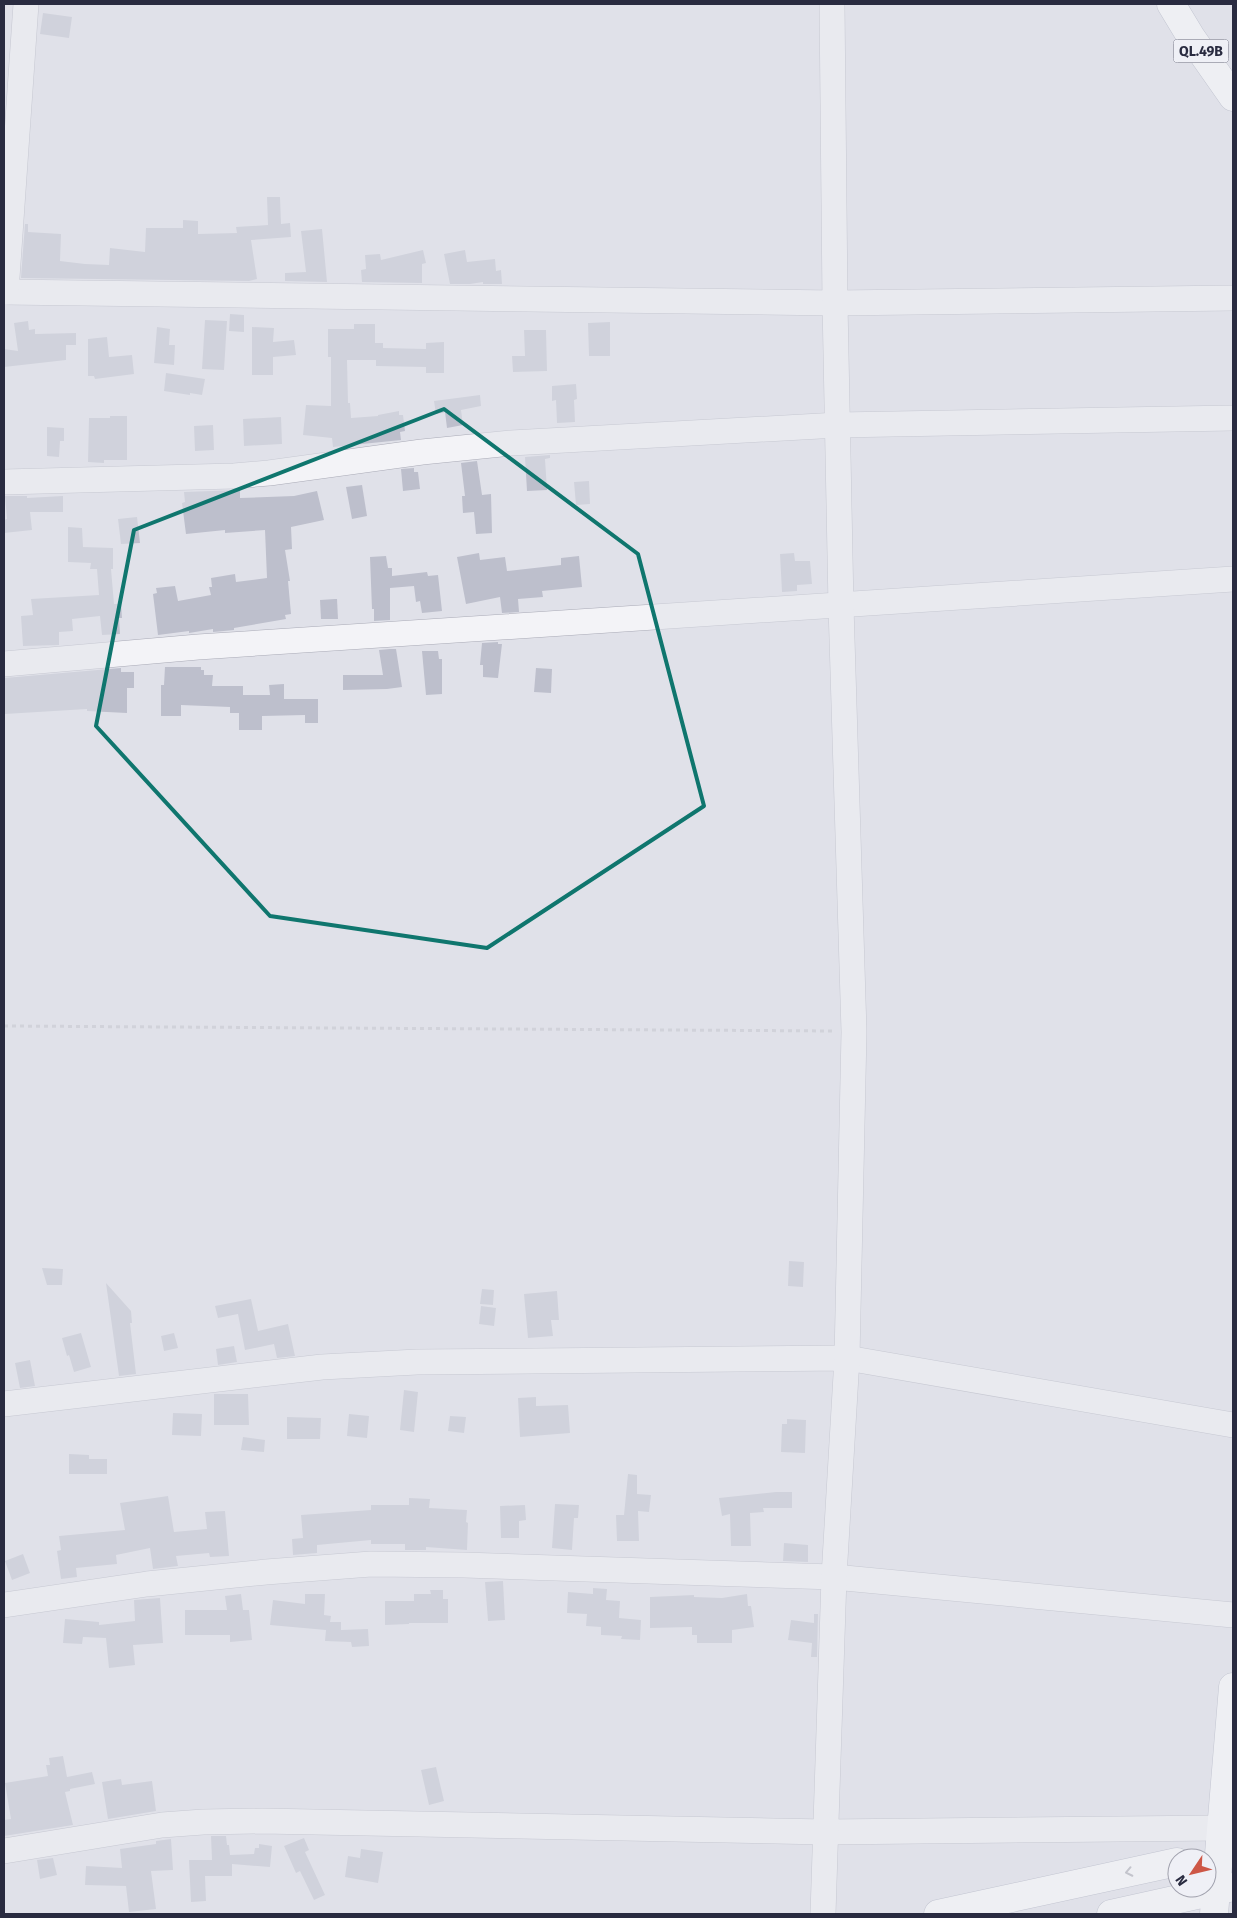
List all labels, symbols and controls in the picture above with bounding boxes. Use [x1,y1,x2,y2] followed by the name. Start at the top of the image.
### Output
[1174,40,1228,62] road number: QL.49B
[1167,1848,1217,1898] north arrow
[1125,1866,1134,1877] one-way arrow
[1172,1871,1191,1889] text: N

